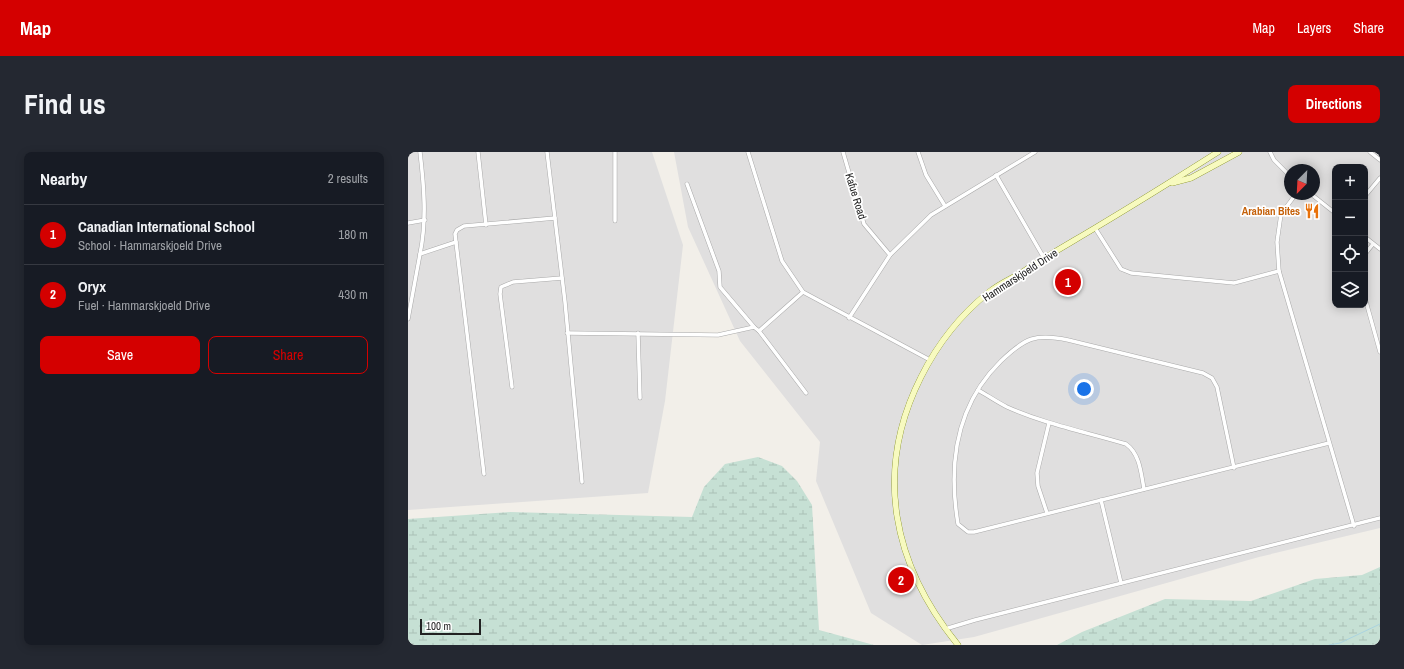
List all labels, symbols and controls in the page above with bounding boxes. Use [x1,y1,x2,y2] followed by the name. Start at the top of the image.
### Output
[20,15,51,41] text: Map
[1253,19,1275,37] text: Map
[1297,19,1331,37] text: Layers
[1353,19,1384,37] text: Share
[24,85,106,123] text: Find us
[1288,85,1380,123] button: Directions
[1284,164,1320,200] north arrow
[1332,164,1368,308] map controls
[1332,164,1368,200] button: +
[40,167,87,190] text: Nearby
[328,170,368,187] text: 2 results
[842,171,870,221] street label: Kafue Road
[1332,200,1368,236] button: −
[1303,202,1321,220] restaurant icon: Arabian Bites
[1242,204,1300,218] place label: Arabian Bites
[78,216,255,237] text: Canadian International School
[50,226,56,243] text: 1
[338,226,368,243] text: 180 m
[1332,236,1368,272] button: locate
[78,237,222,254] text: School · Hammarskjoeld Drive
[980,246,1060,304] street label: Hammarskjoeld Drive
[1055,267,1081,297] pin: 1
[1332,272,1368,308] button: layers
[78,276,106,297] text: Oryx
[50,286,56,303] text: 2
[338,286,368,303] text: 430 m
[78,297,210,314] text: Fuel · Hammarskjoeld Drive
[40,336,200,374] button: Save
[208,336,368,374] button: Share
[1074,379,1094,399] your location
[888,565,914,595] pin: 2
[420,617,481,636] scale bar
[426,619,451,633] text: 100 m

